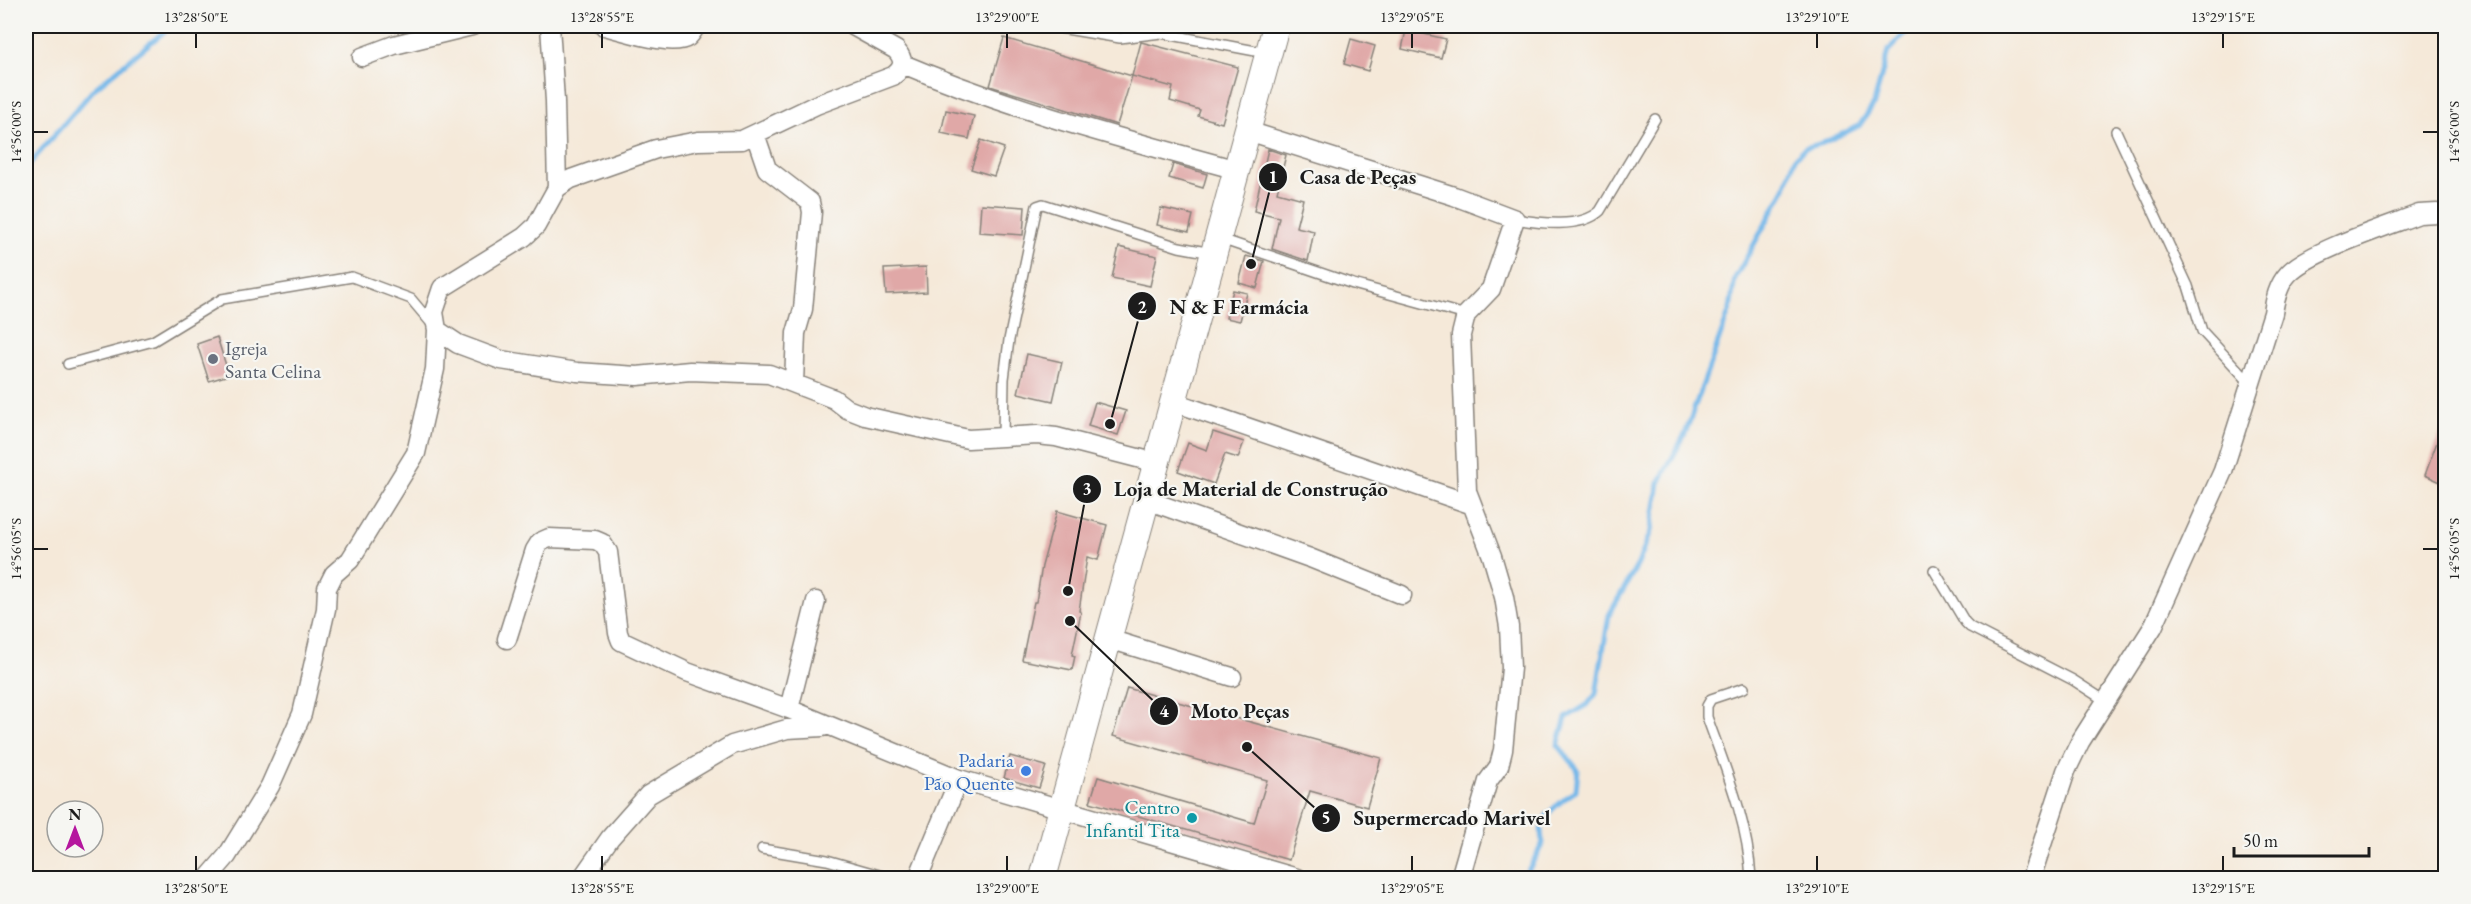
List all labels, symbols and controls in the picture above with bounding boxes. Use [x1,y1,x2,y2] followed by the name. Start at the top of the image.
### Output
[164,7,229,26] text: 13°28'50"E
[570,7,635,26] text: 13°28'55"E
[975,7,1040,26] text: 13°29'00"E
[1380,7,1445,26] text: 13°29'05"E
[1785,7,1850,26] text: 13°29'10"E
[2191,7,2256,26] text: 13°29'15"E
[6,101,25,163] text: 14°56'00"S
[2444,101,2463,163] text: 14°56'00"S
[1258,157,1428,196] callout: Casa de Peças
[1300,163,1416,190] text: Casa de Peças
[1268,165,1278,188] text: 1
[1127,287,1320,326] callout: N & F Farmácia
[1169,293,1309,320] text: N & F Farmácia
[1137,295,1147,318] text: 2
[225,335,321,384] place label: Igreja Santa Celina
[206,352,220,366] marker: Igreja Santa Celina
[1072,469,1400,508] callout: Loja de Material de Construção
[1114,475,1388,502] text: Loja de Material de Construção
[1082,477,1092,500] text: 3
[6,518,25,580] text: 14°56'05"S
[2444,518,2463,580] text: 14°56'05"S
[1149,691,1302,730] callout: Moto Peças
[1191,697,1289,724] text: Moto Peças
[1159,699,1169,722] text: 4
[924,747,1014,796] place label: Padaria Pão Quente
[1019,764,1033,778] marker: Padaria Pão Quente
[1086,794,1180,843] place label: Centro Infantil Tita
[1311,798,1562,837] callout: Supermercado Marivel
[45,799,105,859] north arrow
[69,804,82,825] text: N
[1354,804,1550,831] text: Supermercado Marivel
[1321,806,1331,829] text: 5
[1185,811,1199,825] marker: Centro Infantil Tita
[2234,820,2369,858] scale bar
[2243,829,2278,852] text: 50 m
[164,878,229,897] text: 13°28'50"E
[570,878,635,897] text: 13°28'55"E
[975,878,1040,897] text: 13°29'00"E
[1380,878,1445,897] text: 13°29'05"E
[1785,878,1850,897] text: 13°29'10"E
[2191,878,2256,897] text: 13°29'15"E

